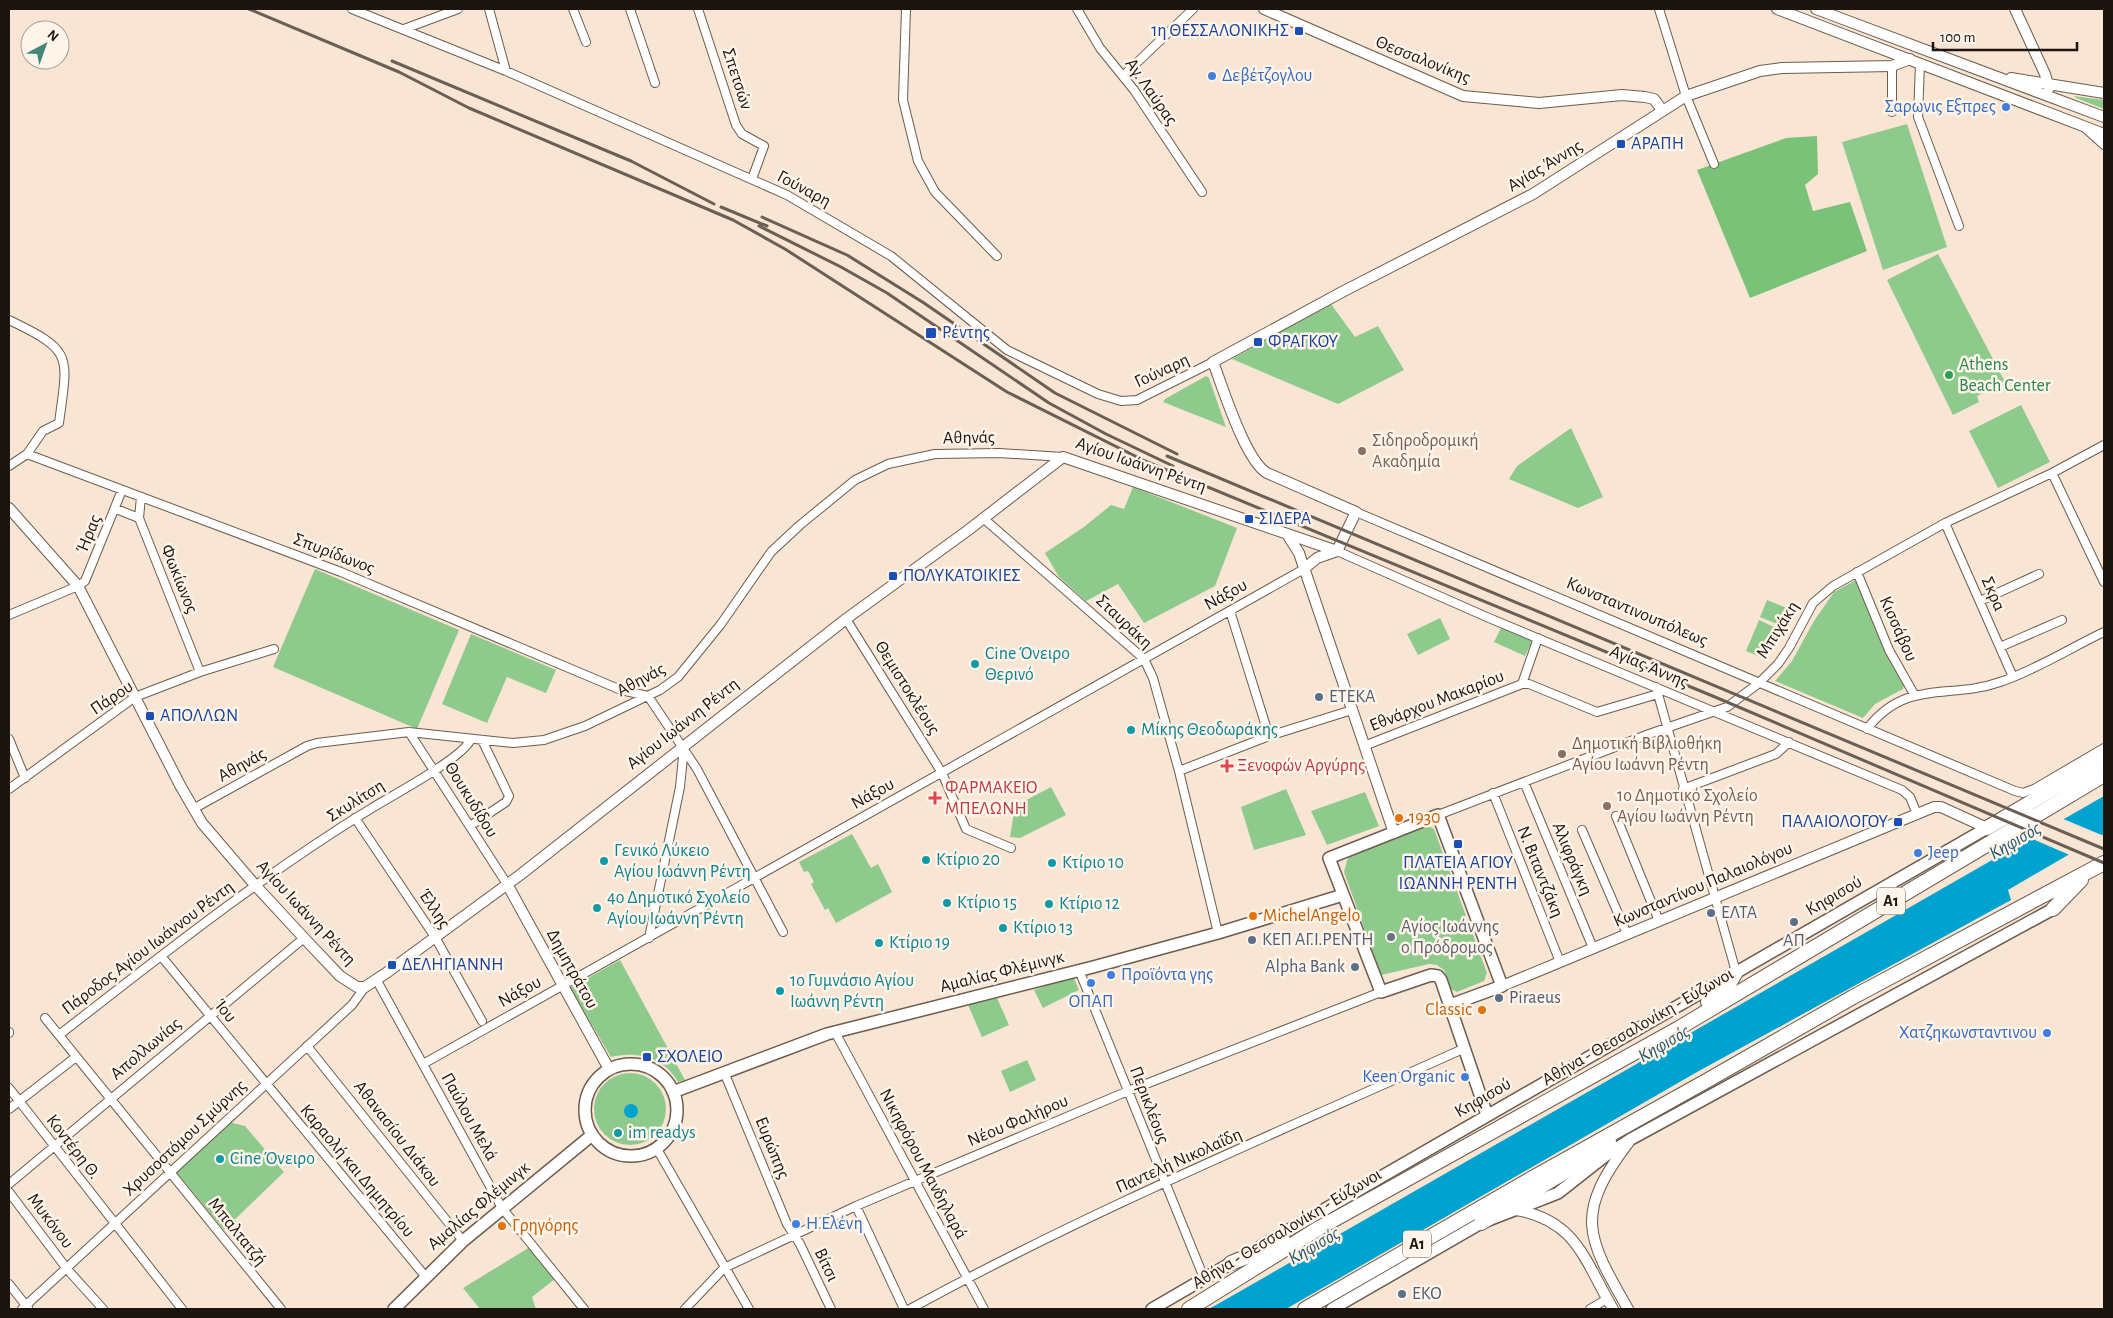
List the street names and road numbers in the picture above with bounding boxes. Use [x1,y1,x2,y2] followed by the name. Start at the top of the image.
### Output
[1373,32,1473,87] street label: Θεσσαλονίκης
[719,46,755,112] street label: Σπετσών
[1122,55,1180,129] street label: Αγ. Λαύρας
[1504,136,1586,195] street label: Αγίας Άννης
[774,167,834,211] street label: Γούναρη
[1132,351,1192,391] street label: Γούναρη
[943,429,995,447] street label: Αθηνάς
[1073,433,1209,496] street label: Αγίου Ιωάννη Ρέντη
[73,512,105,556] street label: Ήρας
[291,529,377,578] street label: Σπυρίδωνος
[157,542,202,616] street label: Φωκίωνος
[1564,574,1710,650] street label: Κωνσταντινουπόλεως
[1978,574,2008,614] street label: Σκρα
[1201,576,1251,614] street label: Νάξου
[1092,592,1156,652] street label: Σταυράκη
[1876,594,1920,664] street label: Κισσάβου
[1753,598,1803,662] street label: Μπιχάκη
[871,638,943,738] street label: Θεμιστοκλέους
[1607,641,1692,692] street label: Αγίας Άννης
[614,660,668,700] street label: Αθηνάς
[1367,666,1507,735] street label: Εθνάρχου Μακαρίου
[623,674,742,773] street label: Αγίου Ιωάννη Ρέντη
[88,677,136,719] street label: Πάρου
[215,745,269,785] street label: Αθηνάς
[441,759,502,841] street label: Θουκυδίδου
[848,775,898,813] street label: Νάξου
[324,776,388,826] street label: Σκυλίτση
[1549,820,1595,898] street label: Αλιφράγκη
[1514,824,1566,920] street label: Ν. Βιταντζάκη
[1610,838,1795,931] street label: Κωνσταντίνου Παλαιολόγου
[253,856,360,969] street label: Αγίου Ιωάννη Ρέντη
[1803,873,1865,919] street label: Κηφισού
[58,877,237,1018] street label: Πάροδος Αγίου Ιωάννου Ρέντη
[415,886,453,932] street label: Έλλης
[1877,888,1905,914] road number: Α1
[543,926,601,1012] street label: Δημητράτου
[938,947,1067,996] street label: Αμαλίας Φλέμινγκ
[1539,964,1737,1089] street label: Αθήνα - Θεσσαλονίκη - Εύζωνοι
[495,973,545,1011] street label: Νάξου
[210,996,240,1026] street label: Ίου
[107,1014,185,1084] street label: Απολλωνίας
[1126,1064,1172,1146] street label: Περικλέους
[438,1070,500,1164] street label: Παύλου Μελά
[1452,1075,1514,1121] street label: Κηφισού
[120,1076,250,1200] street label: Χρυσοστόμου Σμύρνης
[350,1077,445,1190] street label: Αθανασίου Διάκου
[876,1086,970,1242] street label: Νικηφόρου Μανδηλαρά
[965,1092,1071,1150] street label: Νέου Φαλήρου
[296,1101,418,1241] street label: Καραολή και Δημητρίου
[42,1111,104,1183] street label: Κοντέρη Θ.
[751,1115,793,1181] street label: Ευρώπης
[1113,1125,1245,1197] street label: Παντελή Νικολαΐδη
[424,1157,534,1254] street label: Αμαλίας Φλέμινγκ
[1189,1164,1385,1293] street label: Αθήνα - Θεσσαλονίκη - Εύζωνοι
[24,1190,76,1252] street label: Μυκόνου
[204,1195,270,1269] street label: Μπαλτατζή
[1403,1230,1431,1258] road number: Α1
[811,1245,842,1285] street label: Βίτσι

